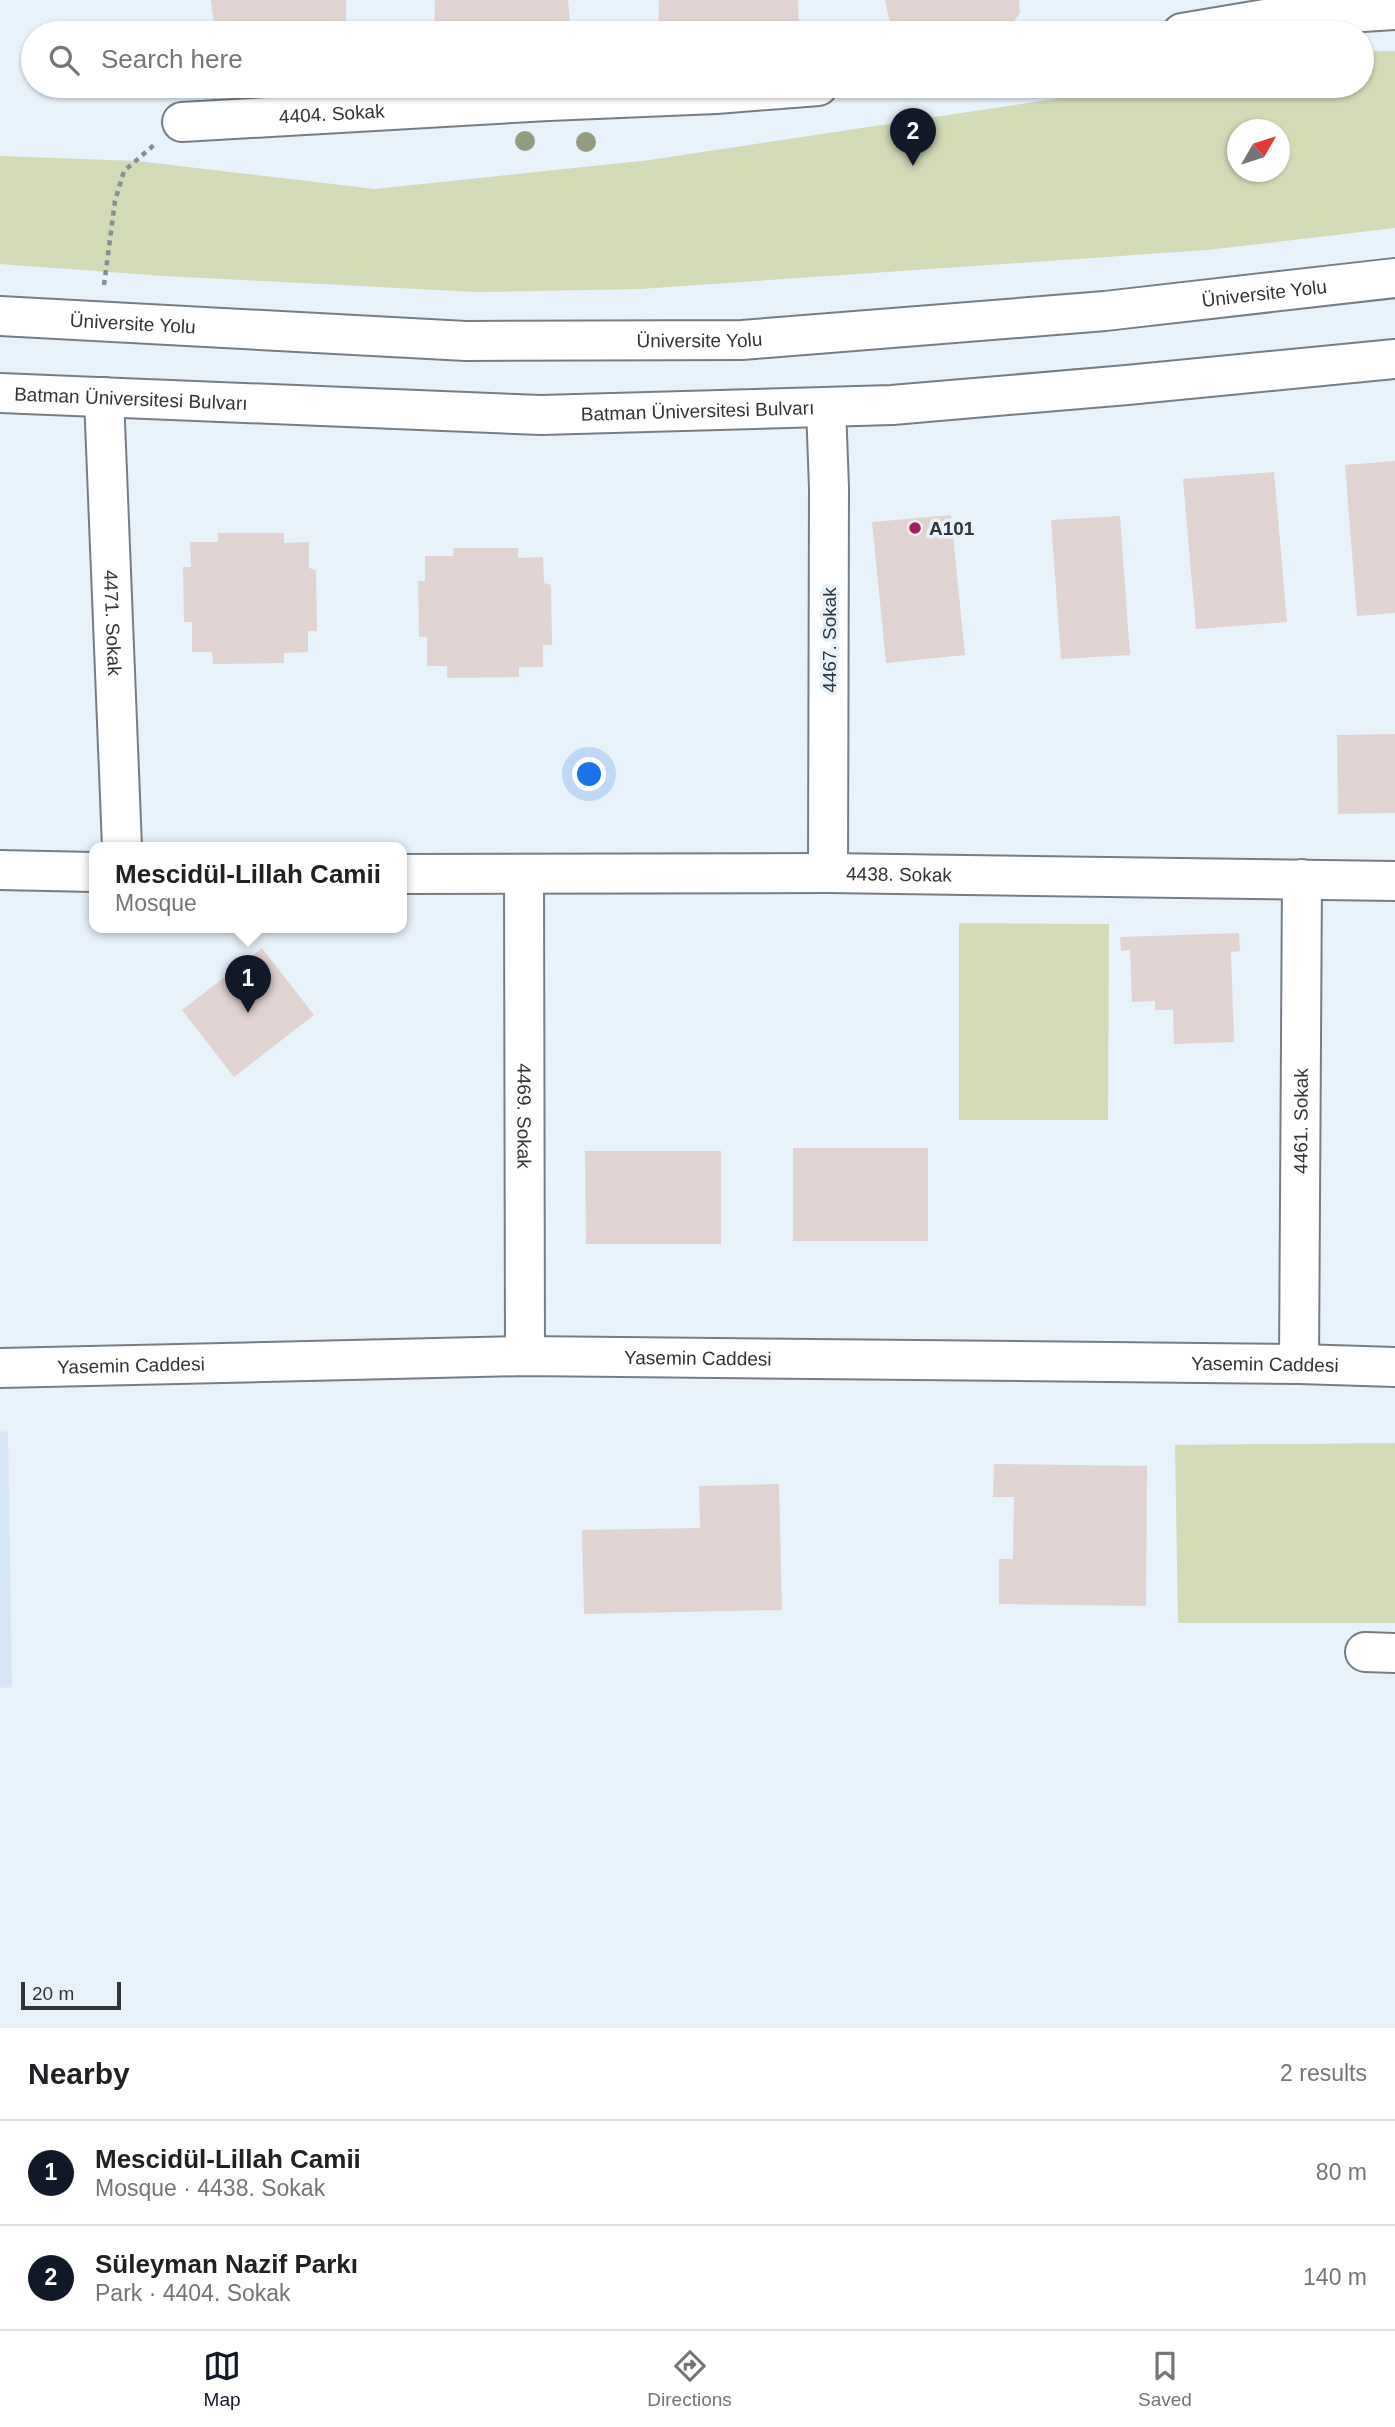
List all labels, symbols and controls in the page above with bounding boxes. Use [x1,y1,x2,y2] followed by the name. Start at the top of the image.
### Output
[21,21,1374,98] search box
[45,41,83,79] icon: search
[101,44,243,74] text: Search here
[278,100,386,127] street label: 4404. Sokak
[890,108,936,166] pin: 2
[1227,119,1290,182] north arrow
[1201,276,1328,311] street label: Üniversite Yolu
[69,310,196,337] street label: Üniversite Yolu
[636,328,763,351] street label: Üniversite Yolu
[14,384,248,414] street label: Batman Üniversitesi Bulvarı
[580,397,815,425] street label: Batman Üniversitesi Bulvarı
[929,518,975,539] place label: A101
[907,520,923,536] marker: A101
[100,570,125,677] street label: 4471. Sokak
[819,587,840,693] street label: 4467. Sokak
[572,757,606,791] your location
[89,842,407,933] popup
[115,859,381,889] text: Mescidül-Lillah Camii
[846,863,952,886] street label: 4438. Sokak
[115,890,197,916] text: Mosque
[225,955,271,1013] pin: 1
[513,1063,535,1169] street label: 4469. Sokak
[1290,1068,1312,1174] street label: 4461. Sokak
[624,1347,772,1370] street label: Yasemin Caddesi
[57,1353,205,1378] street label: Yasemin Caddesi
[1191,1353,1339,1376] street label: Yasemin Caddesi
[21,1979,121,2011] scale bar
[32,1983,74,2004] text: 20 m
[28,2057,130,2090] text: Nearby
[1280,2060,1367,2086] text: 2 results
[95,2144,361,2174] text: Mescidül-Lillah Camii
[45,2159,57,2185] text: 1
[1316,2159,1367,2185] text: 80 m
[95,2175,325,2201] text: Mosque · 4438. Sokak
[95,2249,358,2279] text: Süleyman Nazif Parkı
[45,2264,57,2290] text: 2
[1303,2264,1367,2290] text: 140 m
[95,2280,291,2306] text: Park · 4404. Sokak
[203,2347,241,2411] tab: Map
[647,2347,732,2411] tab: Directions
[1138,2347,1192,2411] tab: Saved

